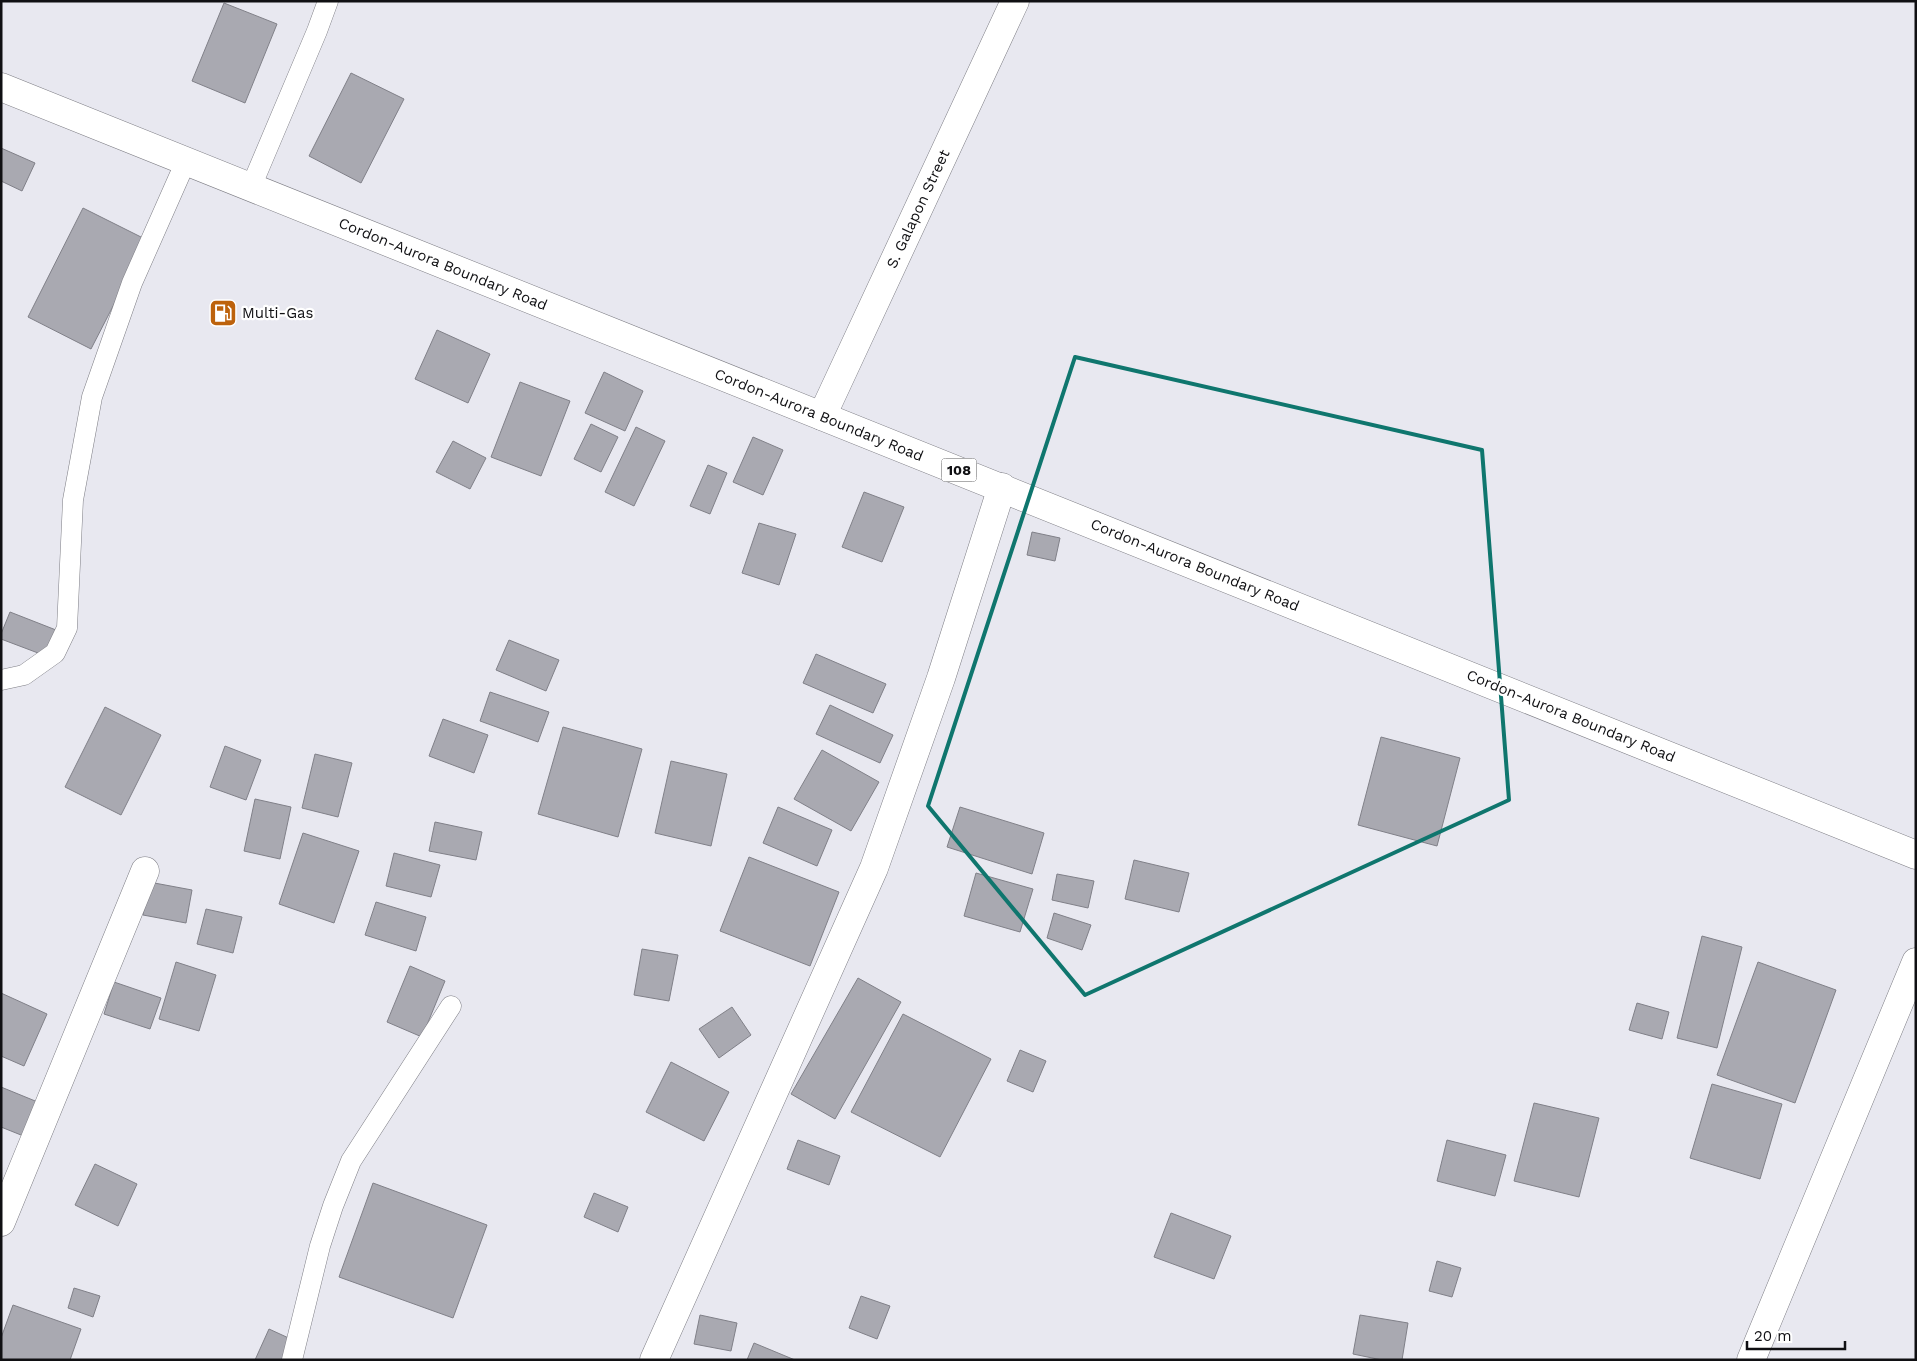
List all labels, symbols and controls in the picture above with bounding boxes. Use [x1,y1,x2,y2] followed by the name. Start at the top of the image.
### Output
[883,146,954,271] street label: S. Galapon Street
[336,214,550,314] street label: Cordon-Aurora Boundary Road
[208,298,238,328] fuel station icon: Multi-Gas
[242,304,314,322] place label: Multi-Gas
[712,365,926,465] street label: Cordon-Aurora Boundary Road
[942,458,976,482] road number: 108
[1088,515,1302,615] street label: Cordon-Aurora Boundary Road
[1464,666,1678,766] street label: Cordon-Aurora Boundary Road
[1747,1318,1844,1350] scale bar
[1754,1327,1792,1345] text: 20 m

